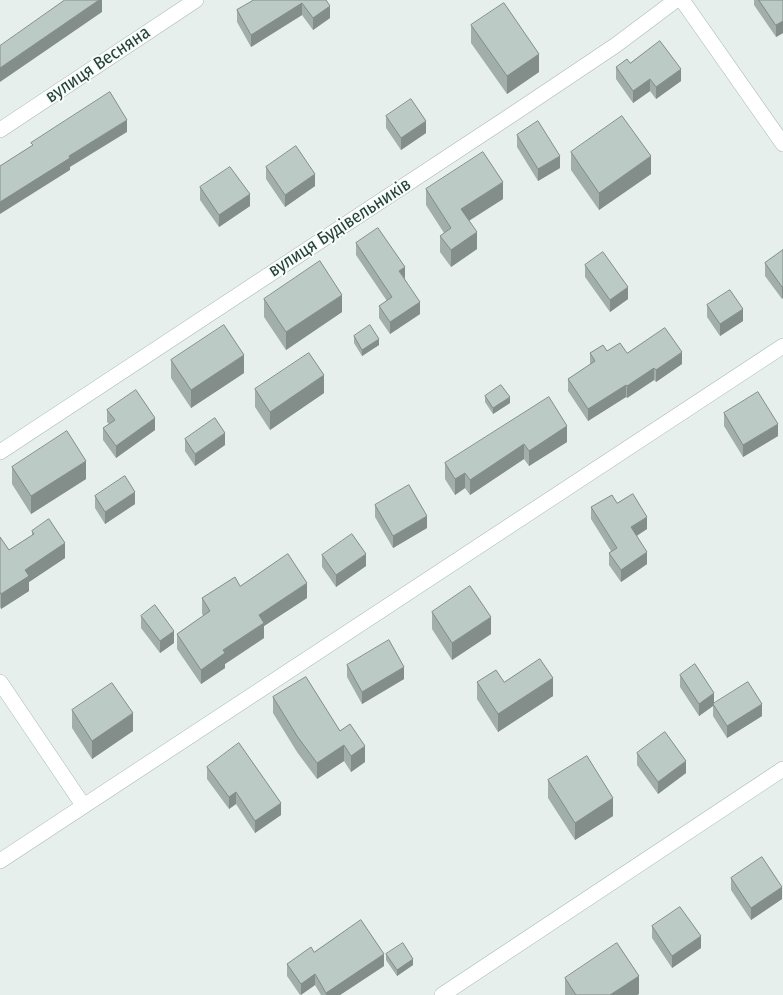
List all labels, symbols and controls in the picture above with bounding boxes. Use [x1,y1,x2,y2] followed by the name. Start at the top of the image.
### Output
[42,22,154,108] street label: вулиця Весняна
[265,174,415,282] street label: вулиця Будівельників

